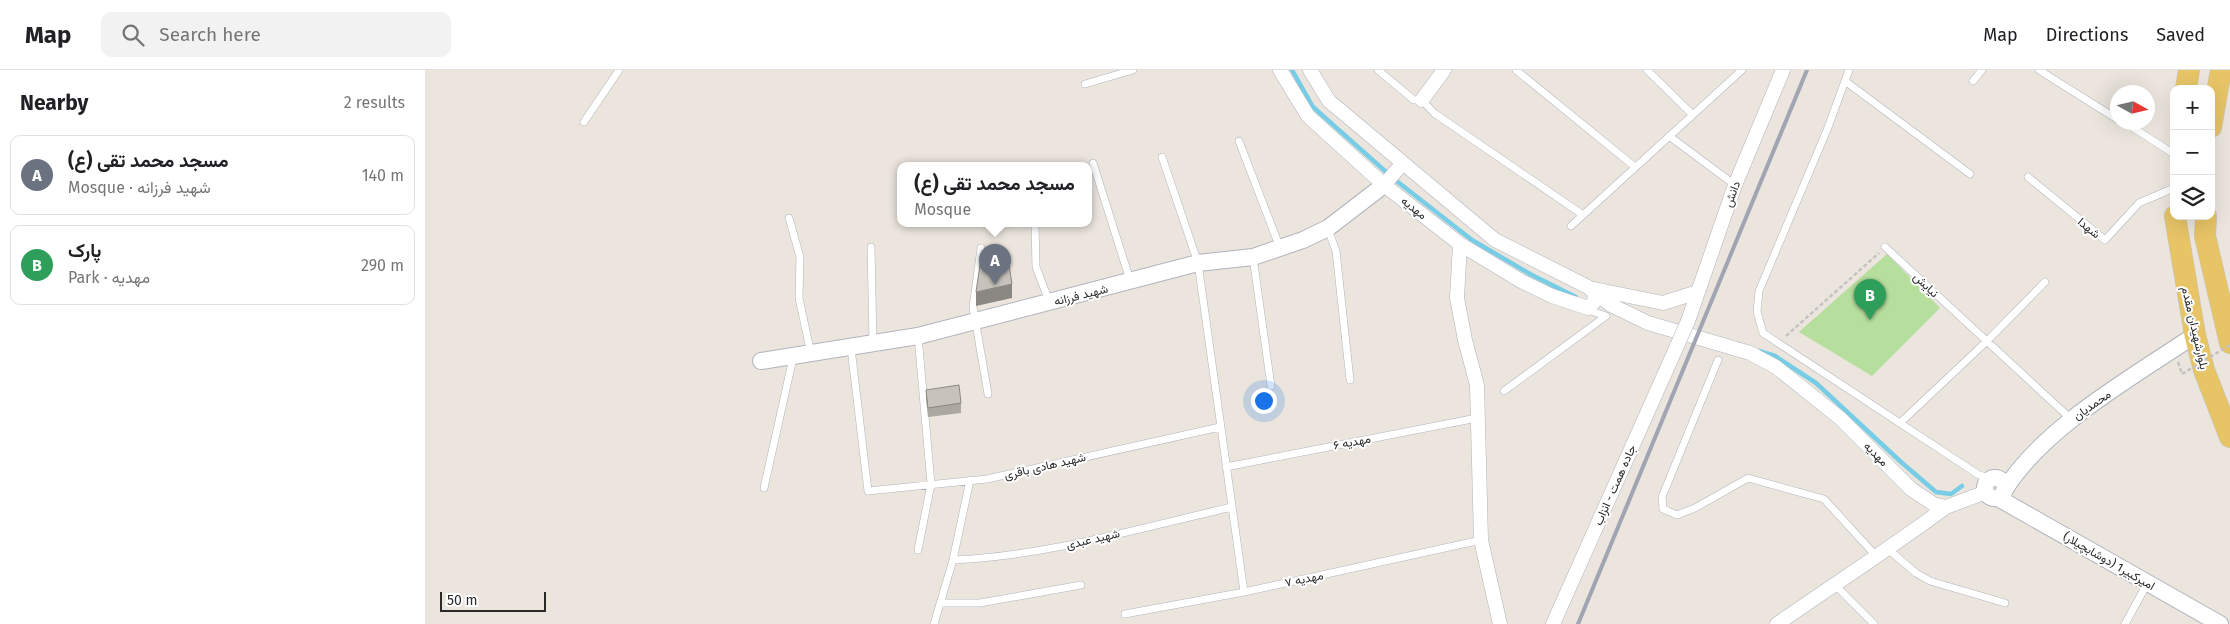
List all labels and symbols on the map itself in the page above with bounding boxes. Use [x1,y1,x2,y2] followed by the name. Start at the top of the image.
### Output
[2110,85,2155,130] north arrow
[1721,179,1744,209] street label: دانش
[1398,194,1430,223] street label: مهدیه
[2074,215,2103,242] street label: شهدا
[979,244,1011,285] pin: A
[1910,270,1942,301] street label: نیایش
[1854,279,1886,320] pin: B
[1053,282,1110,309] street label: شهید فرزانه
[2178,285,2211,371] street label: بلوارشهیدان مقدم
[2070,387,2114,423] street label: محمدیان
[1251,388,1277,414] your location
[1332,432,1372,453] street label: مهدیه ۶
[1860,439,1891,470] street label: مهدیه
[1591,443,1640,528] street label: جاده همت - انزاب
[1003,450,1087,483] street label: شهید هادی باقری
[1065,526,1121,553] street label: شهید عبدی
[2060,529,2157,594] street label: امیرکبیر1 (دوشابچیلار)
[1283,568,1325,591] street label: مهدیه ۷
[440,589,546,612] scale bar

